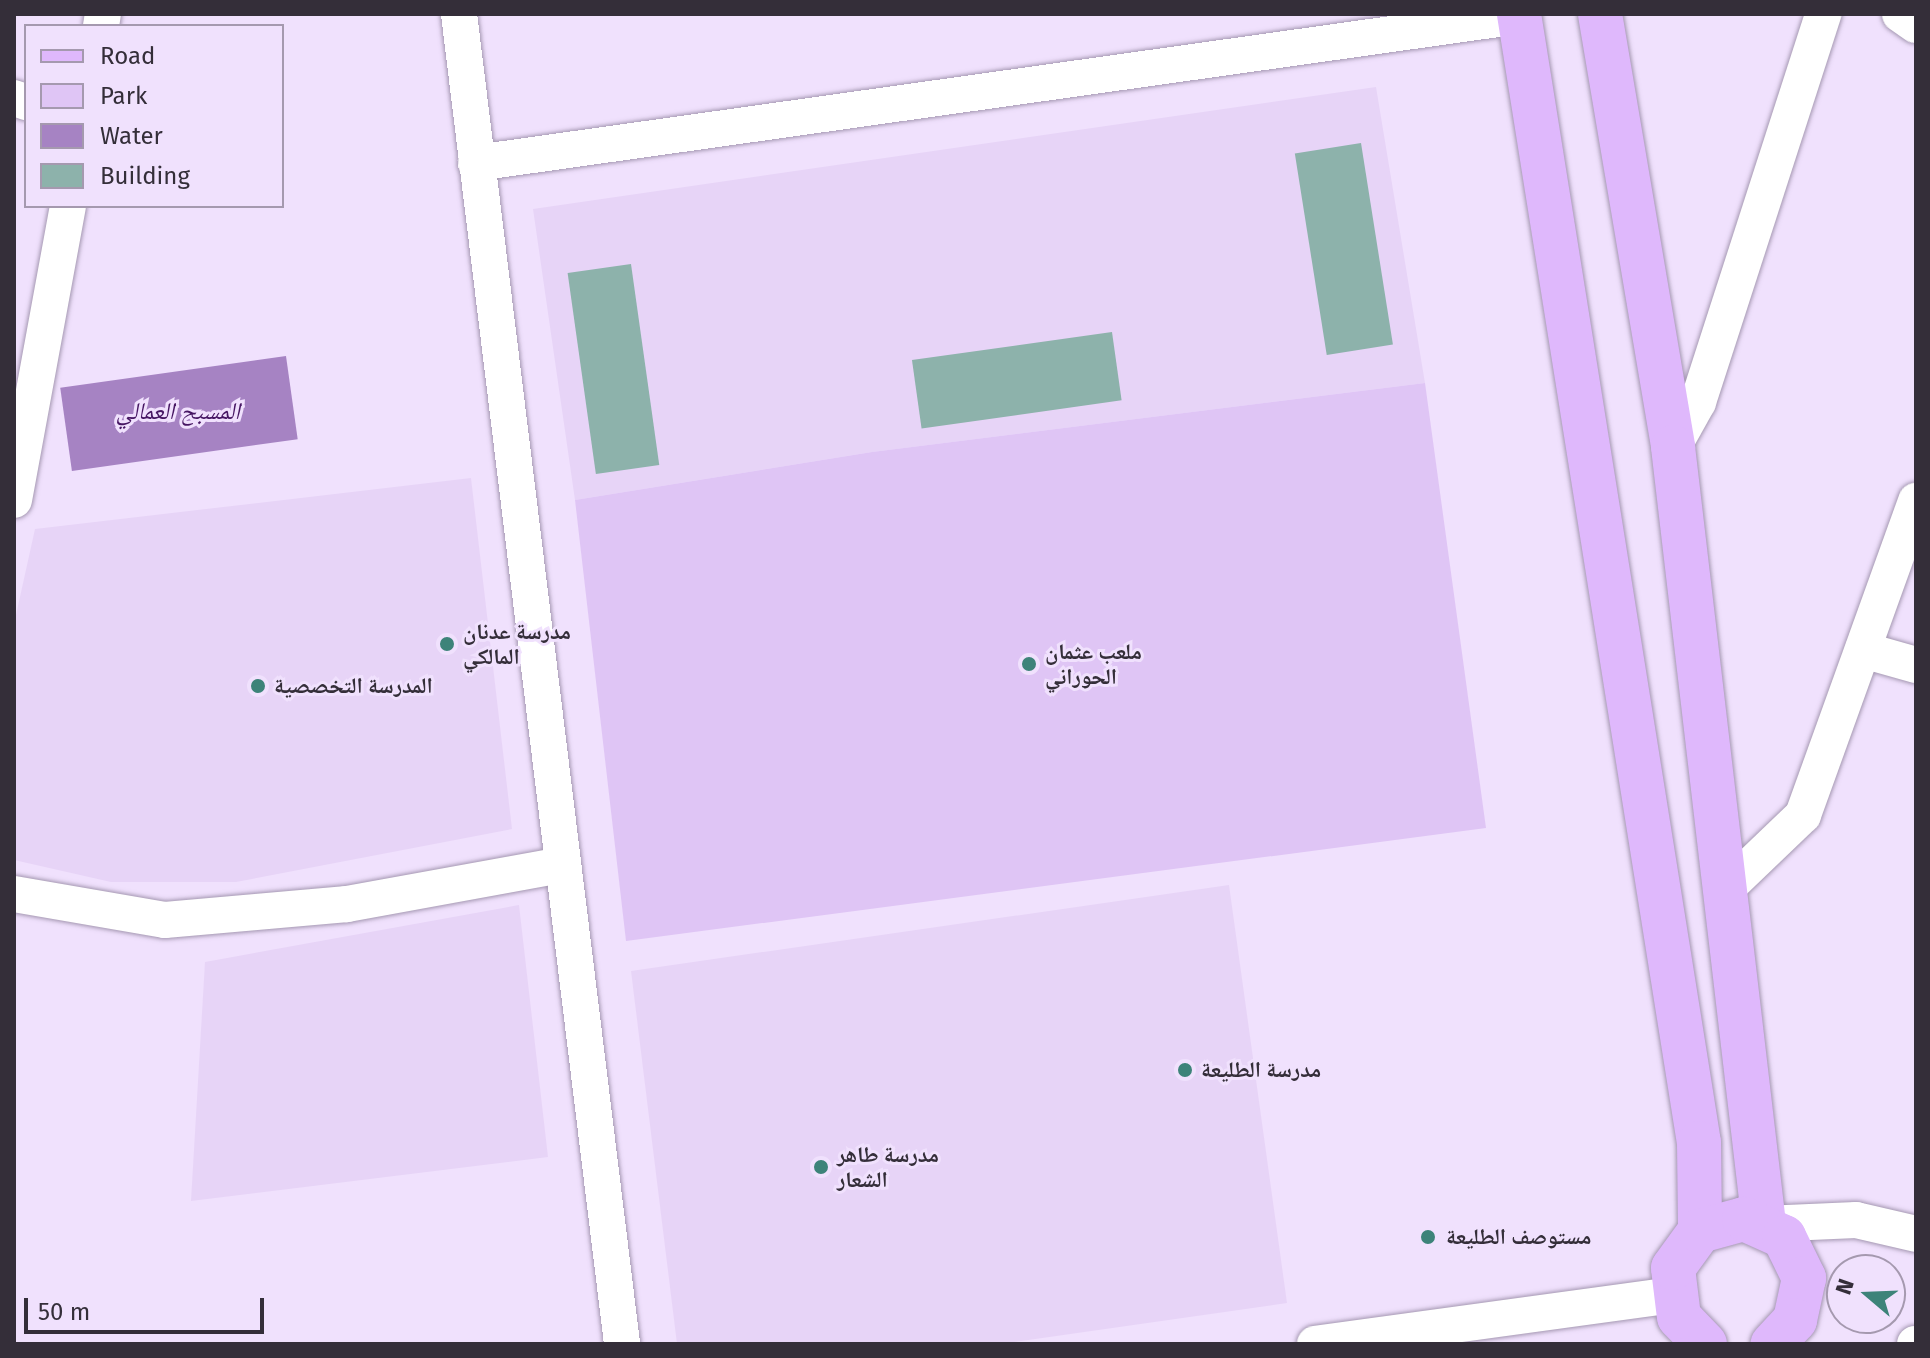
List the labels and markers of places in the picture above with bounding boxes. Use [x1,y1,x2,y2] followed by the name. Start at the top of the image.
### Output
[463,618,571,670] place label: مدرسة عدنان المالكي
[438,635,456,653] marker: مدرسة عدنان المالكي
[1045,638,1142,690] place label: ملعب عثمان الحوراني
[1020,655,1038,673] marker: ملعب عثمان الحوراني
[274,673,433,699] place label: المدرسة التخصصية
[249,677,267,695] marker: المدرسة التخصصية
[1201,1057,1321,1083] place label: مدرسة الطليعة
[1176,1061,1194,1079] marker: مدرسة الطليعة
[837,1141,939,1192] place label: مدرسة طاهر الشعار
[812,1158,830,1176] marker: مدرسة طاهر الشعار
[1446,1224,1591,1250] place label: مستوصف الطليعة
[1417,1226,1439,1248] marker: مستوصف الطليعة

